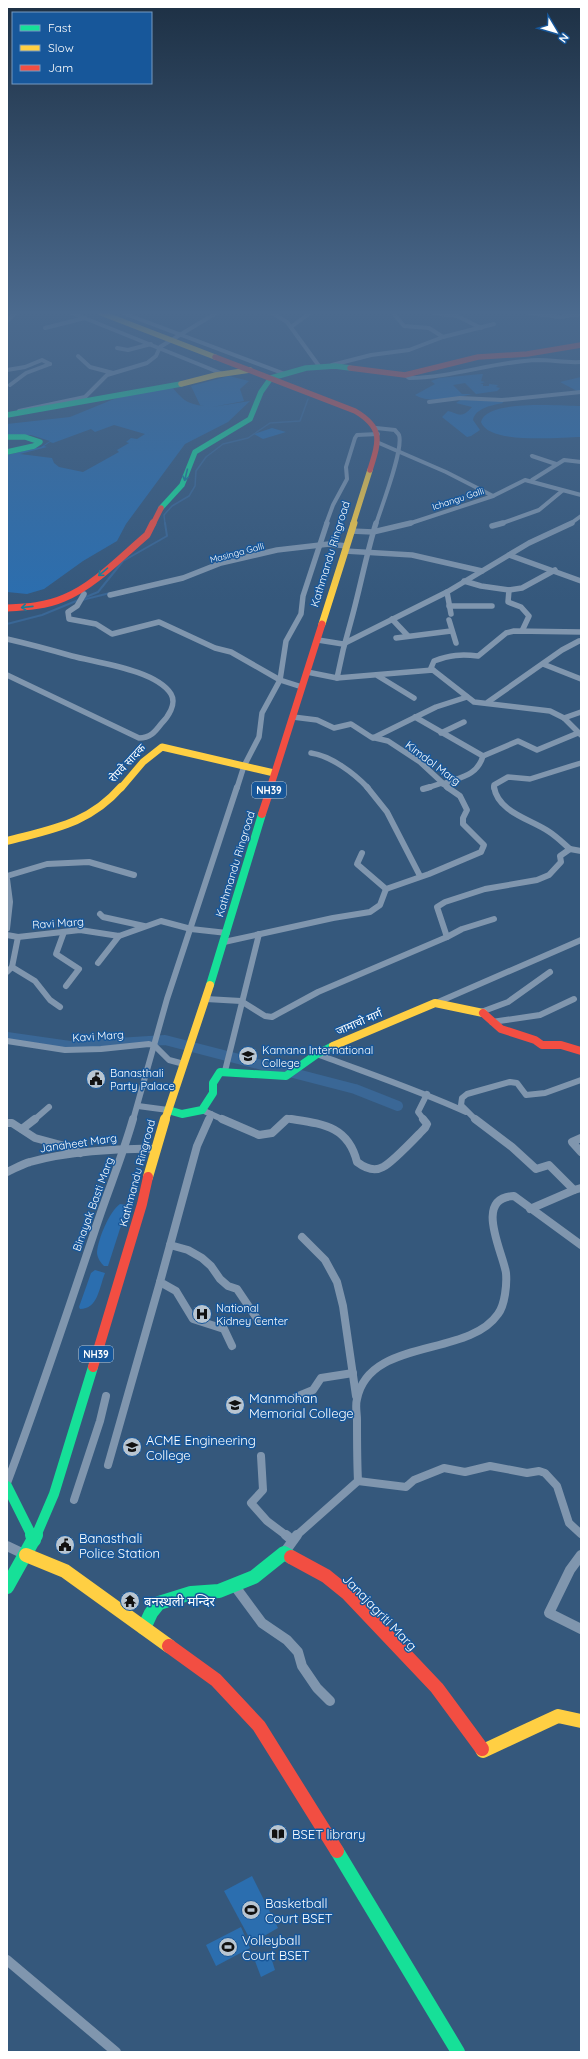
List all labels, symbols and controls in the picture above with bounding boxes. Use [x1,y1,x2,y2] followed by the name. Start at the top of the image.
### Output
[12,12,152,84] legend
[536,12,576,52] north arrow
[48,20,72,35] text: Fast
[556,31,572,46] text: N
[48,40,74,55] text: Slow
[48,60,73,75] text: Jam
[181,469,189,482] one-way arrow
[431,485,485,512] street label: Ichangu Galli
[307,499,353,609] street label: Kathmandu Ringroad
[209,540,265,565] street label: Masinga Galli
[97,568,108,577] one-way arrow
[21,603,34,610] one-way arrow
[403,738,463,788] street label: Kimdol Marg
[106,741,149,785] street label: रोपवे सादक
[252,782,286,798] road number: NH39
[212,809,258,919] street label: Kathmandu Ringroad
[32,914,84,932] street label: Ravi Marg
[334,1006,385,1038] street label: जामाचो मार्ग
[72,1027,124,1045] street label: Kavi Marg
[262,1043,373,1070] place label: Kamana International College
[237,1045,259,1067] school or university icon: Kamana International College
[110,1066,175,1093] place label: Banasthali Party Palace
[85,1068,107,1090] public building icon: Banasthali Party Palace
[116,1118,158,1228] street label: Kathmandu Ringroad
[38,1131,118,1155] street label: Janaheet Marg
[69,1155,117,1253] street label: Binayak Basti Marg
[216,1301,289,1328] place label: National Kidney Center
[191,1303,213,1325] hospital icon: National Kidney Center
[79,1346,113,1362] road number: NH39
[249,1390,354,1421] place label: Manmohan Memorial College
[224,1394,246,1416] school or university icon: Manmohan Memorial College
[146,1432,256,1463] place label: ACME Engineering College
[121,1436,143,1458] school or university icon: ACME Engineering College
[79,1530,160,1561] place label: Banasthali Police Station
[54,1534,76,1556] public building icon: Banasthali Police Station
[339,1570,421,1654] street label: Janajagriti Marg
[119,1590,141,1612] temple icon: बनस्थली मन्दिर
[144,1593,216,1609] place label: बनस्थली मन्दिर
[267,1823,289,1845] library icon: BSET library
[292,1826,365,1842] place label: BSET library
[265,1895,333,1926] place label: Basketball Court BSET
[240,1899,262,1921] sports icon: Basketball Court BSET
[242,1932,310,1963] place label: Volleyball Court BSET
[217,1936,239,1958] sports icon: Volleyball Court BSET

